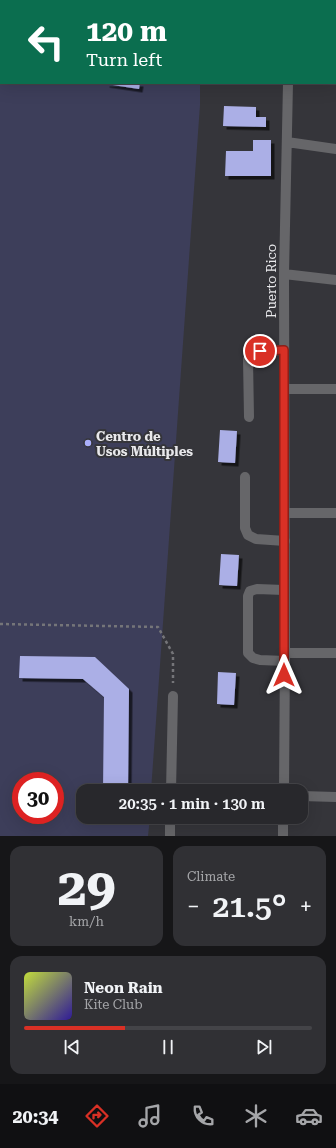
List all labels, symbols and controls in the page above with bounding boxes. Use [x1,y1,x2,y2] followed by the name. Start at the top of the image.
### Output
[86,15,167,48] text: 120 m
[20,16,72,68] icon: left
[86,49,162,70] text: Turn left
[264,244,279,318] street label: Puerto Rico
[243,334,277,368] pin
[249,340,271,362] icon: arrive
[96,429,193,459] place label: Centro de Usos Múltiples
[83,438,93,448] marker: Centro de Usos Múltiples
[263,654,305,696] position arrow
[12,772,64,824] speed limit sign: 30
[119,795,265,813] text: 20:35 · 1 min · 130 m
[57,857,116,918] text: 29
[187,869,235,884] text: Climate
[212,889,287,924] text: 21.5°
[187,894,199,919] text: −
[300,894,312,919] text: +
[69,914,104,929] text: km/h
[84,979,163,997] text: Neon Rain
[84,997,143,1012] text: Kite Club
[61,1036,83,1058] icon: previous
[157,1036,179,1058] icon: pause
[253,1036,275,1058] icon: next
[83,1102,111,1130] icon: directions
[136,1102,164,1130] icon: music
[189,1102,217,1130] icon: phone
[242,1102,270,1130] icon: climate
[295,1102,323,1130] icon: car
[13,1106,58,1127] text: 20:34

